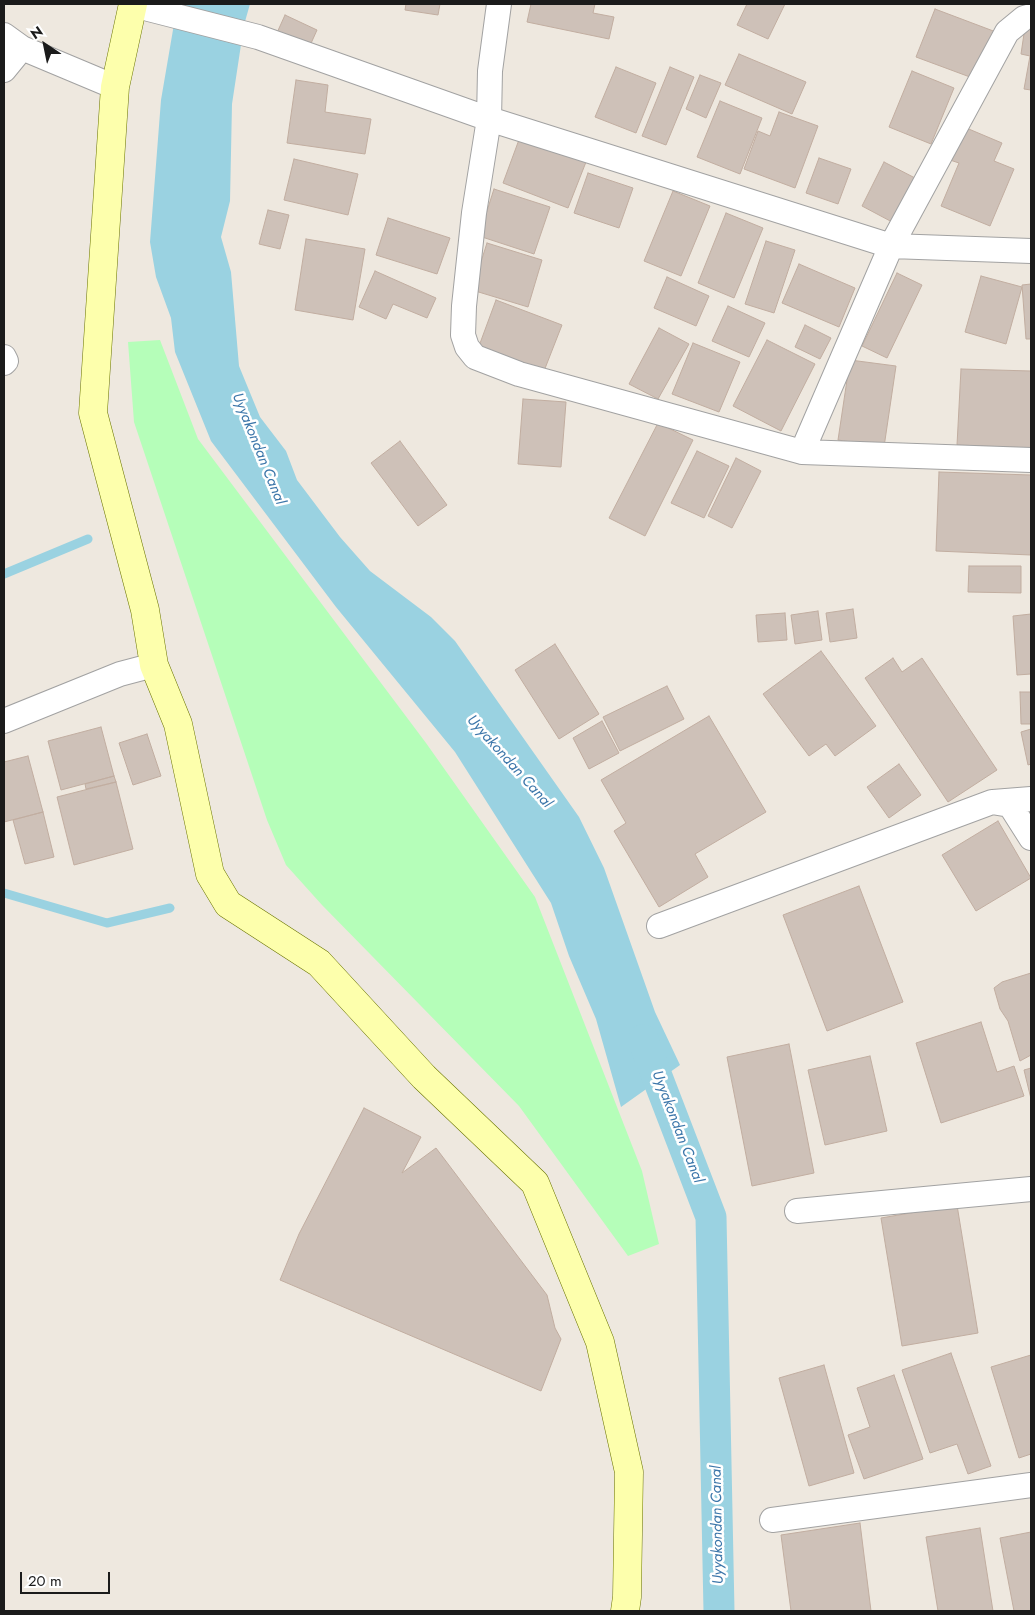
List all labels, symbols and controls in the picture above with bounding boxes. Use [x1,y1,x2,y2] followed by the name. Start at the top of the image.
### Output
[20,20,70,70] north arrow
[26,21,47,44] text: N
[227,391,289,507] water label: Uyyakondan Canal
[463,712,555,812] water label: Uyyakondan Canal
[647,1068,707,1186] water label: Uyyakondan Canal
[708,1465,728,1585] water label: Uyyakondan Canal
[22,1562,112,1594] scale bar
[28,1570,62,1592] text: 20 m

